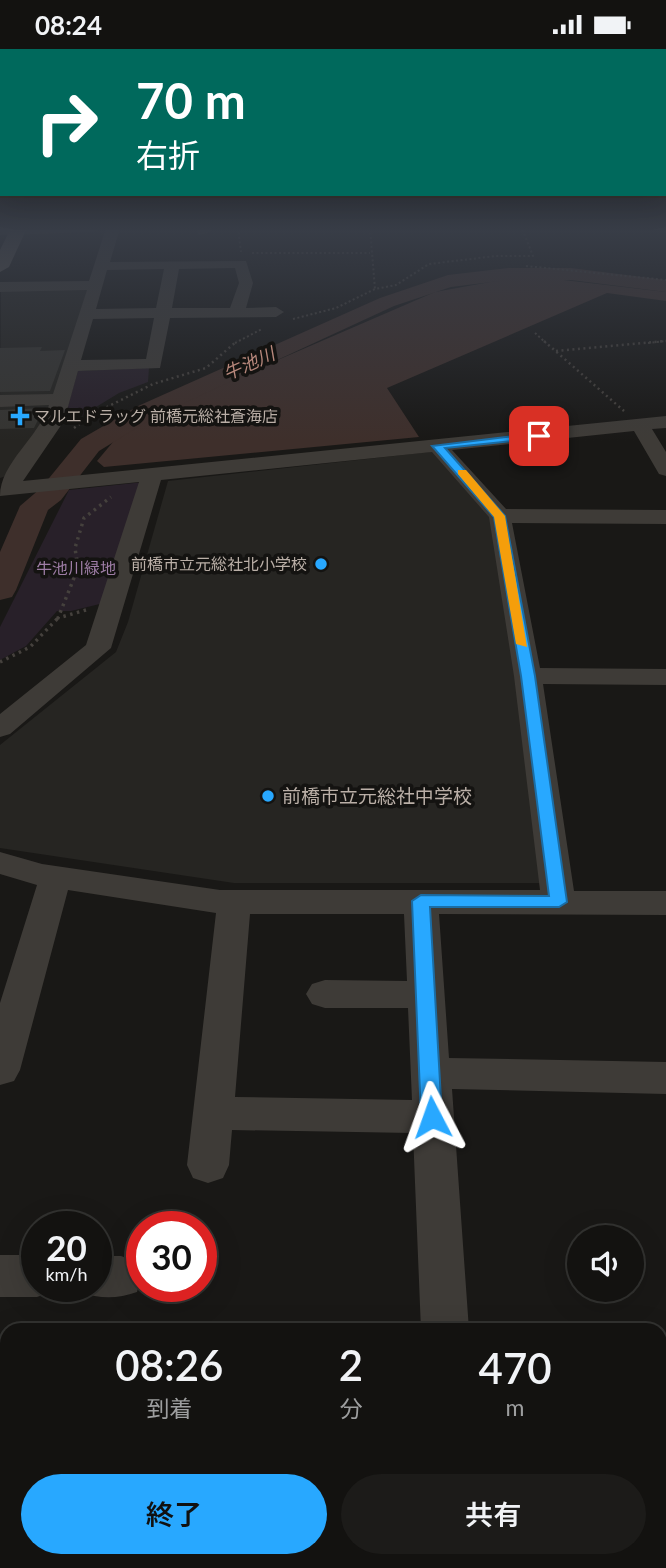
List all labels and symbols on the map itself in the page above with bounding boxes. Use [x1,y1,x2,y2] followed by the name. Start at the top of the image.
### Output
[219,341,280,384] water label: 牛池川
[34,406,278,425] place label: マルエドラッグ 前橋元総社蒼海店
[509,406,569,466] pin
[12,408,28,424] marker: マルエドラッグ 前橋元総社蒼海店
[131,554,307,573] place label: 前橋市立元総社北小学校
[313,556,329,572] marker: 前橋市立元総社北小学校
[36,558,116,577] park label: 牛池川緑地
[282,784,472,807] place label: 前橋市立元総社中学校
[260,788,276,804] marker: 前橋市立元総社中学校
[395,1080,469,1154] position arrow
[126,1211,217,1302] speed limit sign: 30

